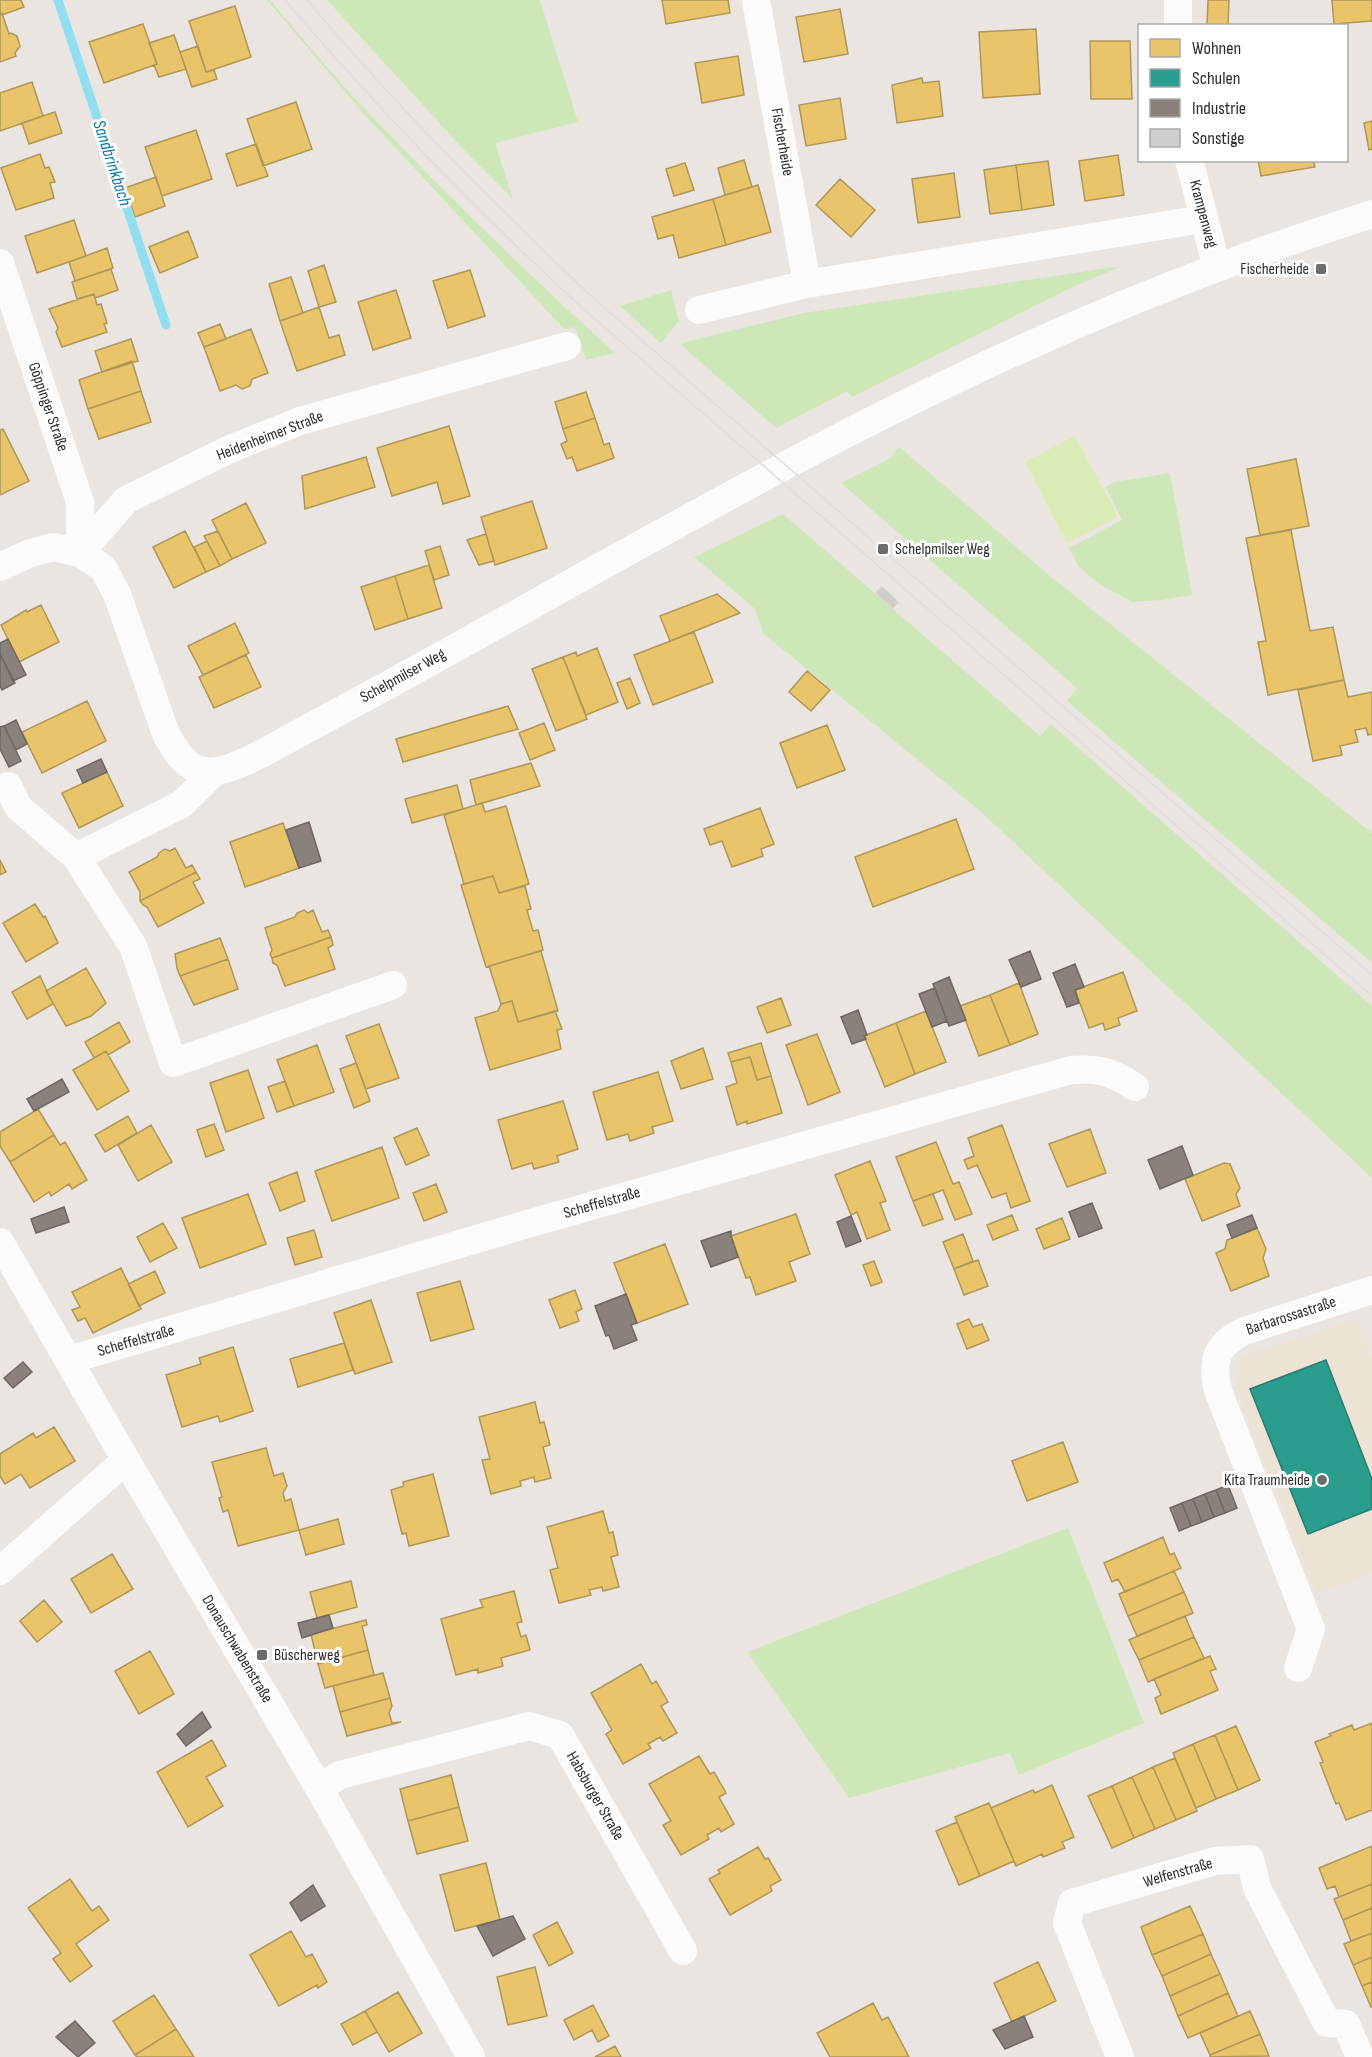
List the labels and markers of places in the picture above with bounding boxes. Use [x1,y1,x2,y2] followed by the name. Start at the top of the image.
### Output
[1240,260,1309,279] place label: Fischerheide
[1314,262,1328,276] marker: Fischerheide
[895,540,990,559] place label: Schelpmilser Weg
[876,542,890,556] marker: Schelpmilser Weg
[1224,1471,1310,1490] place label: Kita Traumheide
[1315,1473,1329,1487] marker: Kita Traumheide
[274,1646,340,1665] place label: Büscherweg
[255,1648,269,1662] marker: Büscherweg

